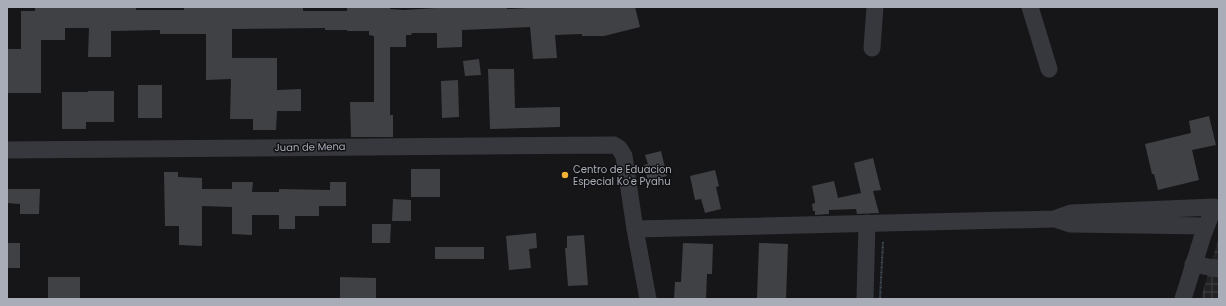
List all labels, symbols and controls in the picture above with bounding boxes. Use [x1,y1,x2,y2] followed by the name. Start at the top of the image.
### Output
[274,139,346,155] street label: Juan de Mena
[573,162,672,189] place label: Centro de Eduacion Especial Ko'e Pyahu
[560,170,570,180] marker: Centro de Eduacion Especial Ko'e Pyahu

